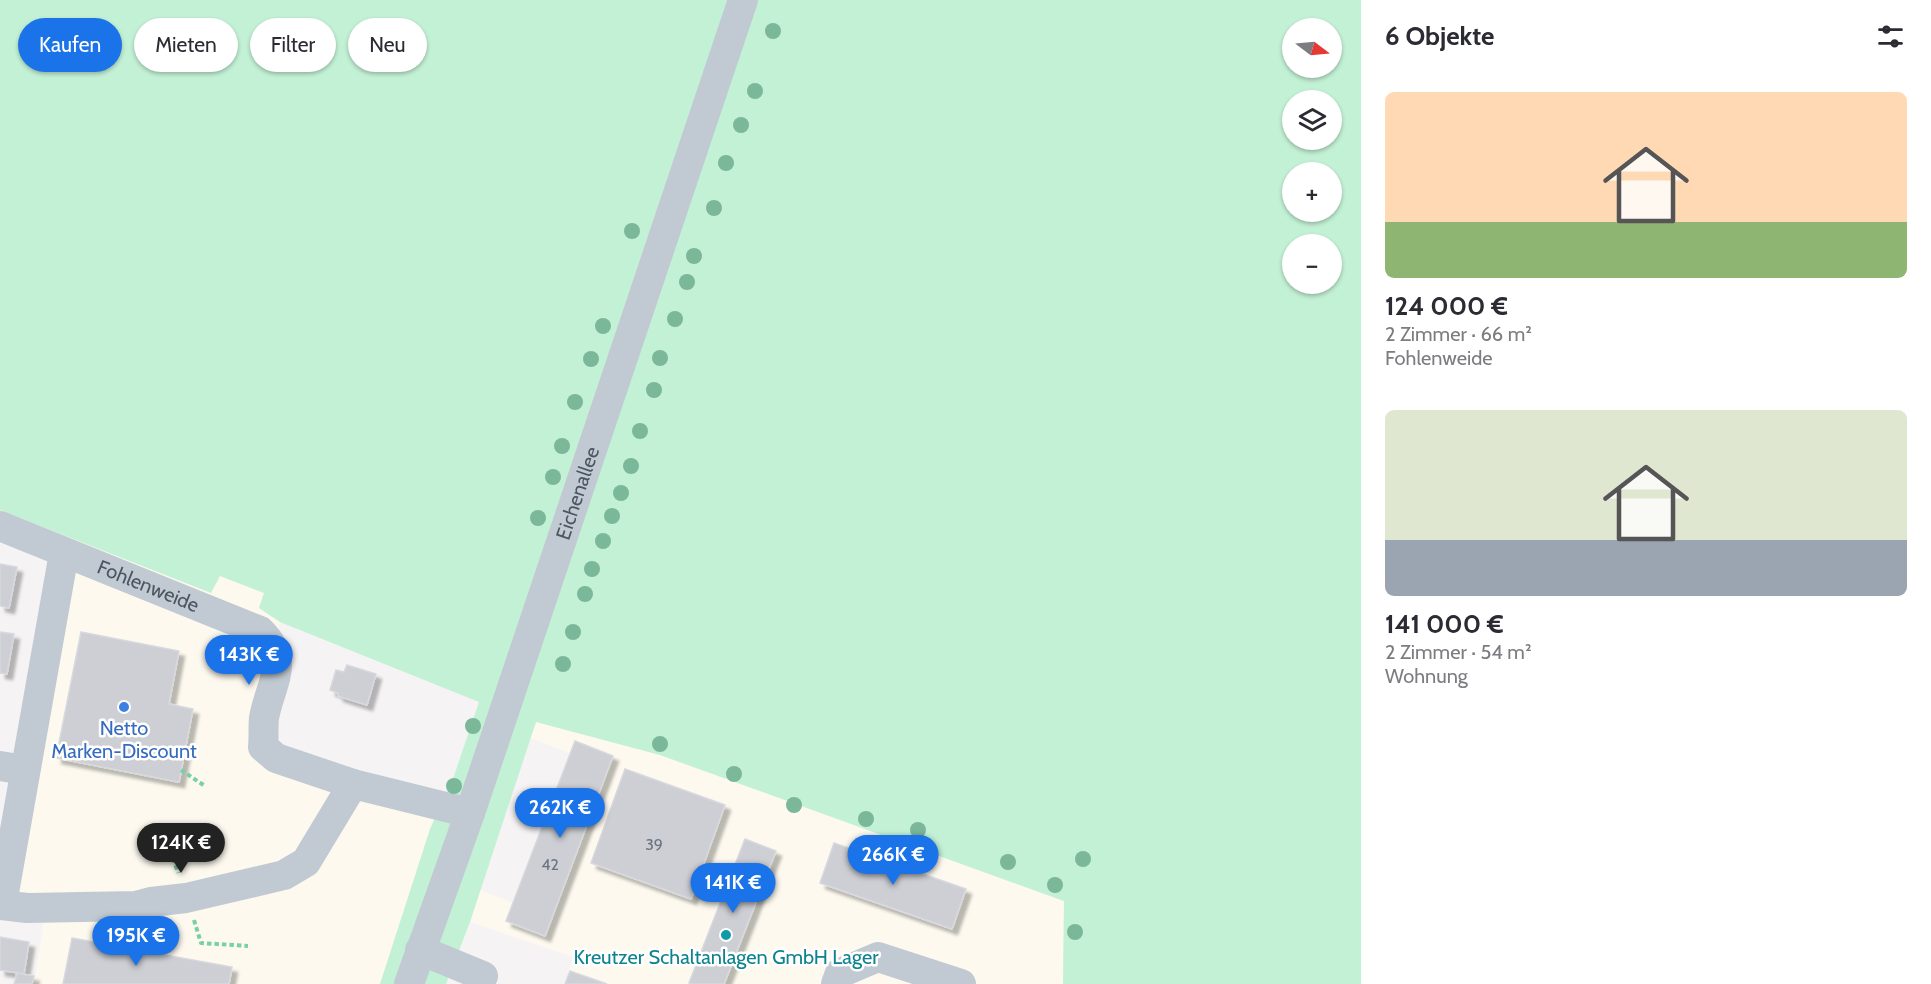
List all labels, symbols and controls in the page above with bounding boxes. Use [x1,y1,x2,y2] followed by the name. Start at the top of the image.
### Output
[18,18,122,72] chip: Kaufen
[134,18,238,72] chip: Mieten
[250,18,336,72] chip: Filter
[348,18,427,72] chip: Neu
[1282,18,1342,78] north arrow
[1282,18,1342,294] map controls
[1385,20,1494,52] text: 6 Objekte
[1874,20,1907,53] icon: filters
[1282,90,1342,150] button: layers
[1592,131,1700,239] icon: home
[1282,162,1342,222] button: +
[1282,234,1342,294] button: −
[1385,290,1508,322] text: 124 000 €
[1385,322,1532,346] text: 2 Zimmer · 66 m²
[1385,346,1493,370] text: Fohlenweide
[551,444,604,543] street label: Eichenallee
[1592,449,1700,557] icon: home
[94,555,203,617] street label: Fohlenweide
[1385,608,1504,640] text: 141 000 €
[200,635,298,686] pin: 143K €
[1385,640,1532,664] text: 2 Zimmer · 54 m²
[219,642,279,666] text: 143K €
[1385,664,1468,688] text: Wohnung
[117,700,131,714] marker: Netto Marken-Discount
[51,716,197,763] place label: Netto Marken-Discount
[511,788,609,839] pin: 262K €
[529,795,591,819] text: 262K €
[132,823,230,874] pin: 124K €
[151,830,211,854] text: 124K €
[645,835,663,854] house number: 39
[844,835,942,886] pin: 266K €
[862,842,924,866] text: 266K €
[541,855,559,874] house number: 42
[684,863,782,914] pin: 141K €
[705,870,761,894] text: 141K €
[87,916,185,967] pin: 195K €
[106,923,166,947] text: 195K €
[719,928,733,942] marker: Kreutzer Schaltanlagen GmbH Lager
[574,945,879,969] place label: Kreutzer Schaltanlagen GmbH Lager

